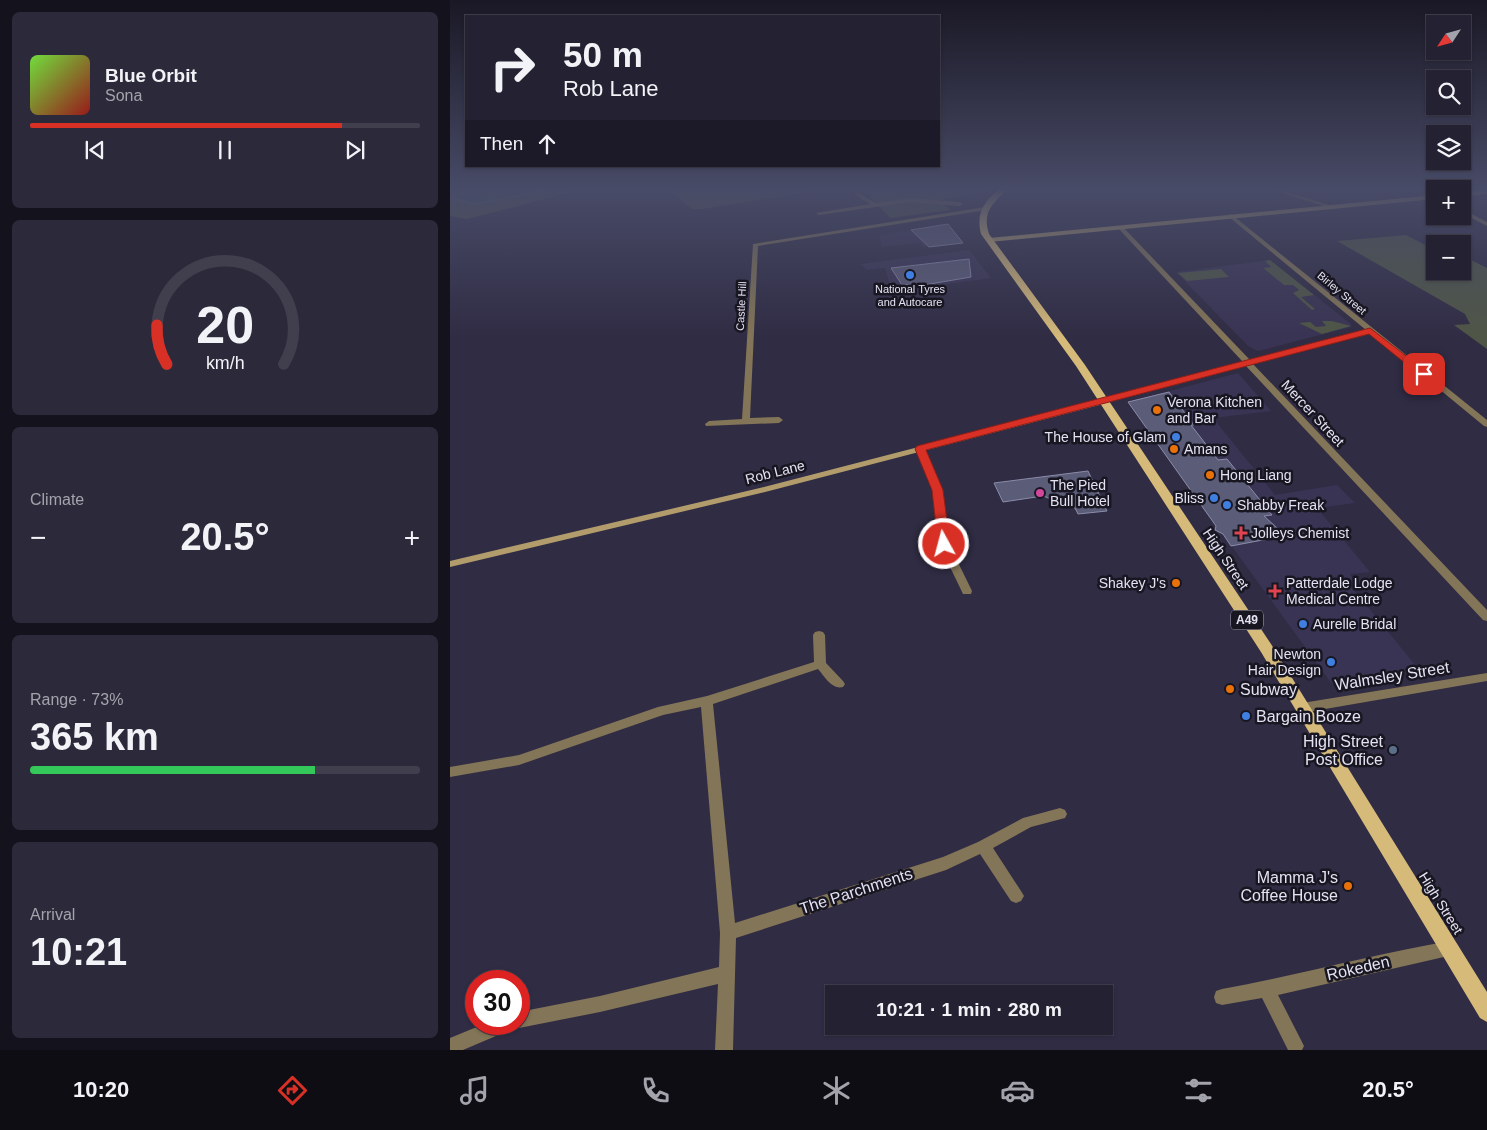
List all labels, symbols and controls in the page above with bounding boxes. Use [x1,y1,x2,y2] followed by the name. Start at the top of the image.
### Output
[1426,15,1471,60] north arrow
[1426,15,1471,280] map controls
[480,35,545,100] icon: right
[563,35,643,74] text: 50 m
[105,65,197,86] text: Blue Orbit
[1426,70,1471,115] button: search
[563,76,658,101] text: Rob Lane
[105,87,142,104] text: Sona
[1426,125,1471,170] button: layers
[533,130,561,158] icon: ahead
[480,133,523,154] text: Then
[81,136,109,164] icon: previous
[211,136,239,164] icon: pause
[341,136,369,164] icon: next
[1426,180,1471,225] button: +
[1426,235,1471,280] button: −
[904,269,916,281] marker: National Tyres and Autocare
[1315,269,1369,317] street label: Birley Street
[734,281,748,331] street label: Castle Hill
[875,283,946,308] place label: National Tyres and Autocare
[196,296,254,354] text: 20
[206,353,244,373] text: km/h
[1403,353,1445,395] pin
[1410,360,1438,388] icon: arrive
[1278,377,1348,450] street label: Mercer Street
[1167,394,1262,426] place label: Verona Kitchen and Bar
[1151,404,1163,416] marker: Verona Kitchen and Bar
[1045,429,1166,445] place label: The House of Glam
[1170,431,1182,443] marker: The House of Glam
[1184,441,1228,457] place label: Amans
[1168,443,1180,455] marker: Amans
[744,457,807,487] street label: Rob Lane
[1220,467,1292,483] place label: Hong Liang
[1204,469,1216,481] marker: Hong Liang
[1050,477,1110,509] place label: The Pied Bull Hotel
[1034,487,1046,499] marker: The Pied Bull Hotel
[1174,490,1204,506] place label: Bliss
[30,491,84,508] text: Climate
[1208,492,1220,504] marker: Bliss
[1237,497,1325,513] place label: Shabby Freak
[1221,499,1233,511] marker: Shabby Freak
[180,516,270,558] text: 20.5°
[917,517,969,569] position arrow
[30,522,46,553] text: −
[404,522,420,553] text: +
[1200,525,1252,593] street label: High Street
[1251,525,1349,541] place label: Jolleys Chemist
[1235,527,1247,539] marker: Jolleys Chemist
[1099,575,1166,591] place label: Shakey J's
[1286,575,1393,607] place label: Patterdale Lodge Medical Centre
[1170,577,1182,589] marker: Shakey J's
[1268,584,1282,598] marker: Patterdale Lodge Medical Centre
[1231,610,1263,630] road number: A49
[1313,616,1396,632] place label: Aurelle Bridal
[1297,618,1309,630] marker: Aurelle Bridal
[1248,646,1321,678] place label: Newton Hair Design
[1325,656,1337,668] marker: Newton Hair Design
[1333,658,1451,693] street label: Walmsley Street
[1240,681,1297,698] place label: Subway
[1224,683,1236,695] marker: Subway
[30,691,123,708] text: Range · 73%
[1256,708,1361,725] place label: Bargain Booze
[1240,710,1252,722] marker: Bargain Booze
[30,716,159,758] text: 365 km
[1303,733,1384,768] place label: High Street Post Office
[1387,744,1399,756] marker: High Street Post Office
[798,865,914,917] street label: The Parchments
[1240,869,1338,904] place label: Mamma J's Coffee House
[1416,869,1466,937] street label: High Street
[1342,880,1354,892] marker: Mamma J's Coffee House
[30,906,75,923] text: Arrival
[30,931,127,973] text: 10:21
[1325,953,1391,983] street label: Rokeden
[465,970,530,1035] speed limit sign: 30
[876,999,1062,1020] text: 10:21 · 1 min · 280 m
[275,1073,310,1108] icon: directions
[457,1073,492,1108] icon: music
[638,1073,673,1108] icon: phone
[819,1073,854,1108] icon: climate
[1000,1073,1035,1108] icon: car
[1181,1073,1216,1108] icon: filters
[73,1077,129,1102] text: 10:20
[1362,1077,1414,1102] text: 20.5°

